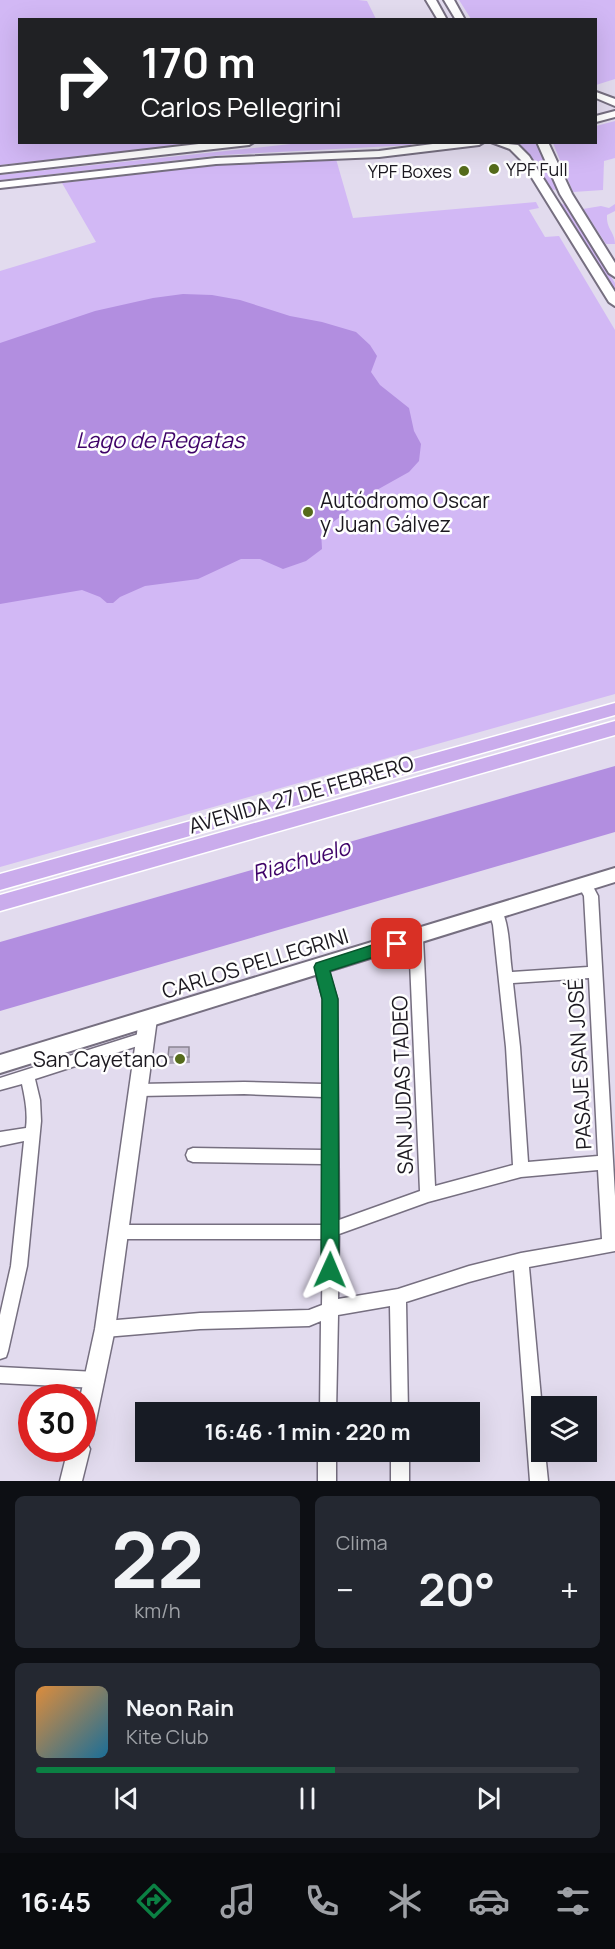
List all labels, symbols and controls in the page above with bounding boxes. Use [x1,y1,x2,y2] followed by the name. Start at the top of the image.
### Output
[141,33,256,91] text: 170 m
[42,42,120,120] icon: right
[141,88,342,125] text: Carlos Pellegrini
[506,157,568,181] place label: YPF Full
[368,159,452,183] place label: YPF Boxes
[487,162,501,176] marker: YPF Full
[457,164,471,178] marker: YPF Boxes
[76,425,246,455] water label: Lago de Regatas
[320,486,490,538] place label: Autódromo Oscar y Juan Gálvez
[301,505,315,519] marker: Autódromo Oscar y Juan Gálvez
[185,748,417,840] street label: AVENIDA 27 DE FEBRERO
[249,831,355,888] water label: Riachuelo
[371,918,422,969] pin
[158,921,352,1005] street label: CARLOS PELLEGRINI
[380,927,413,960] icon: arrive
[561,978,597,1150] street label: PASAJE SAN JOSÉ
[385,995,419,1175] street label: SAN JUDAS TADEO
[33,1045,168,1073] place label: San Cayetano
[173,1052,187,1066] marker: San Cayetano
[298,1238,362,1302] position arrow
[18,1384,96,1462] speed limit sign: 30
[531,1396,597,1462] map controls
[531,1396,597,1462] button: layers
[205,1417,410,1447] text: 16:46 · 1 min · 220 m
[111,1505,204,1611] text: 22
[336,1529,388,1556] text: Clima
[419,1558,495,1620] text: 20°
[336,1567,354,1612] text: −
[560,1567,579,1612] text: +
[134,1597,181,1624] text: km/h
[126,1693,234,1723] text: Neon Rain
[126,1723,209,1750] text: Kite Club
[110,1782,143,1815] icon: previous
[291,1782,324,1815] icon: pause
[472,1782,505,1815] icon: next
[133,1880,175,1922] icon: directions
[217,1880,259,1922] icon: music
[301,1880,343,1922] icon: phone
[384,1880,426,1922] icon: climate
[468,1880,510,1922] icon: car
[552,1880,594,1922] icon: filters
[21,1883,91,1920] text: 16:45

